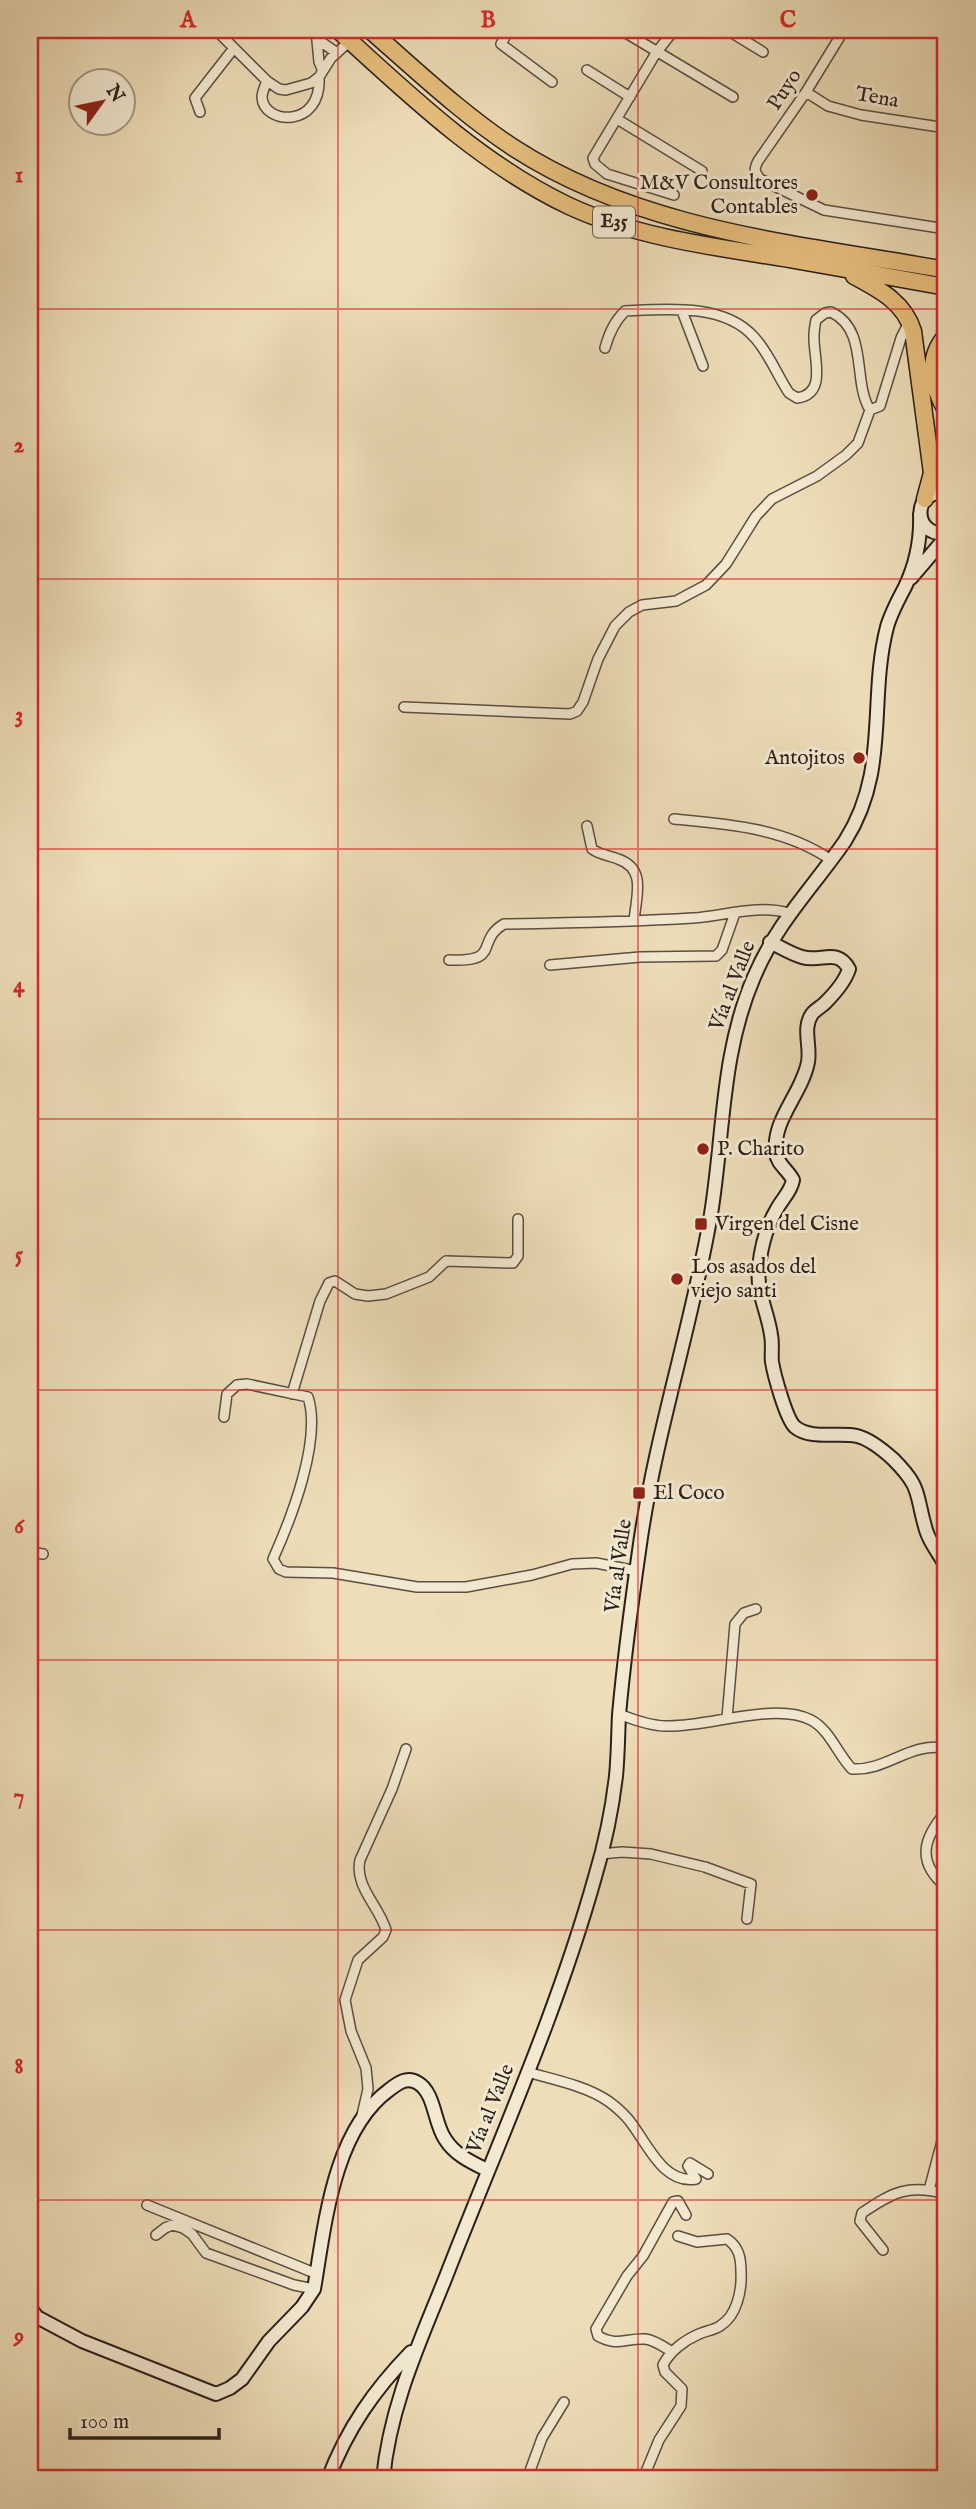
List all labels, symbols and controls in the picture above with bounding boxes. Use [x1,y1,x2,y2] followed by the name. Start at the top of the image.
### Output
[179,6,197,35] text: A
[480,6,496,35] text: B
[780,6,797,35] text: C
[762,64,808,116] street label: Puyo
[66,66,136,136] north arrow
[99,80,129,108] text: N
[853,81,902,115] street label: Tena
[15,161,23,190] text: 1
[640,170,798,221] place label: M&V Consultores Contables
[804,187,820,203] marker: M&V Consultores Contables
[593,206,635,238] road number: E35
[14,431,25,460] text: 2
[15,701,23,730] text: 3
[764,745,845,772] place label: Antojitos
[851,750,867,766] marker: Antojitos
[703,937,763,1036] street label: Vía al Valle
[13,971,25,1000] text: 4
[717,1136,804,1163] place label: P. Charito
[695,1141,711,1157] marker: P. Charito
[714,1211,859,1238] place label: Virgen del Cisne
[693,1216,709,1232] marker: Virgen del Cisne
[15,1241,24,1270] text: 5
[691,1254,816,1305] place label: Los asados del viejo santi
[669,1271,685,1287] marker: Los asados del viejo santi
[653,1480,725,1507] place label: El Coco
[631,1485,647,1501] marker: El Coco
[14,1512,25,1541] text: 6
[599,1517,639,1616] street label: Vía al Valle
[14,1782,24,1811] text: 7
[14,2052,24,2081] text: 8
[460,2060,521,2159] street label: Vía al Valle
[13,2322,24,2351] text: 9
[70,2397,219,2441] scale bar
[80,2409,129,2436] text: 100 m

